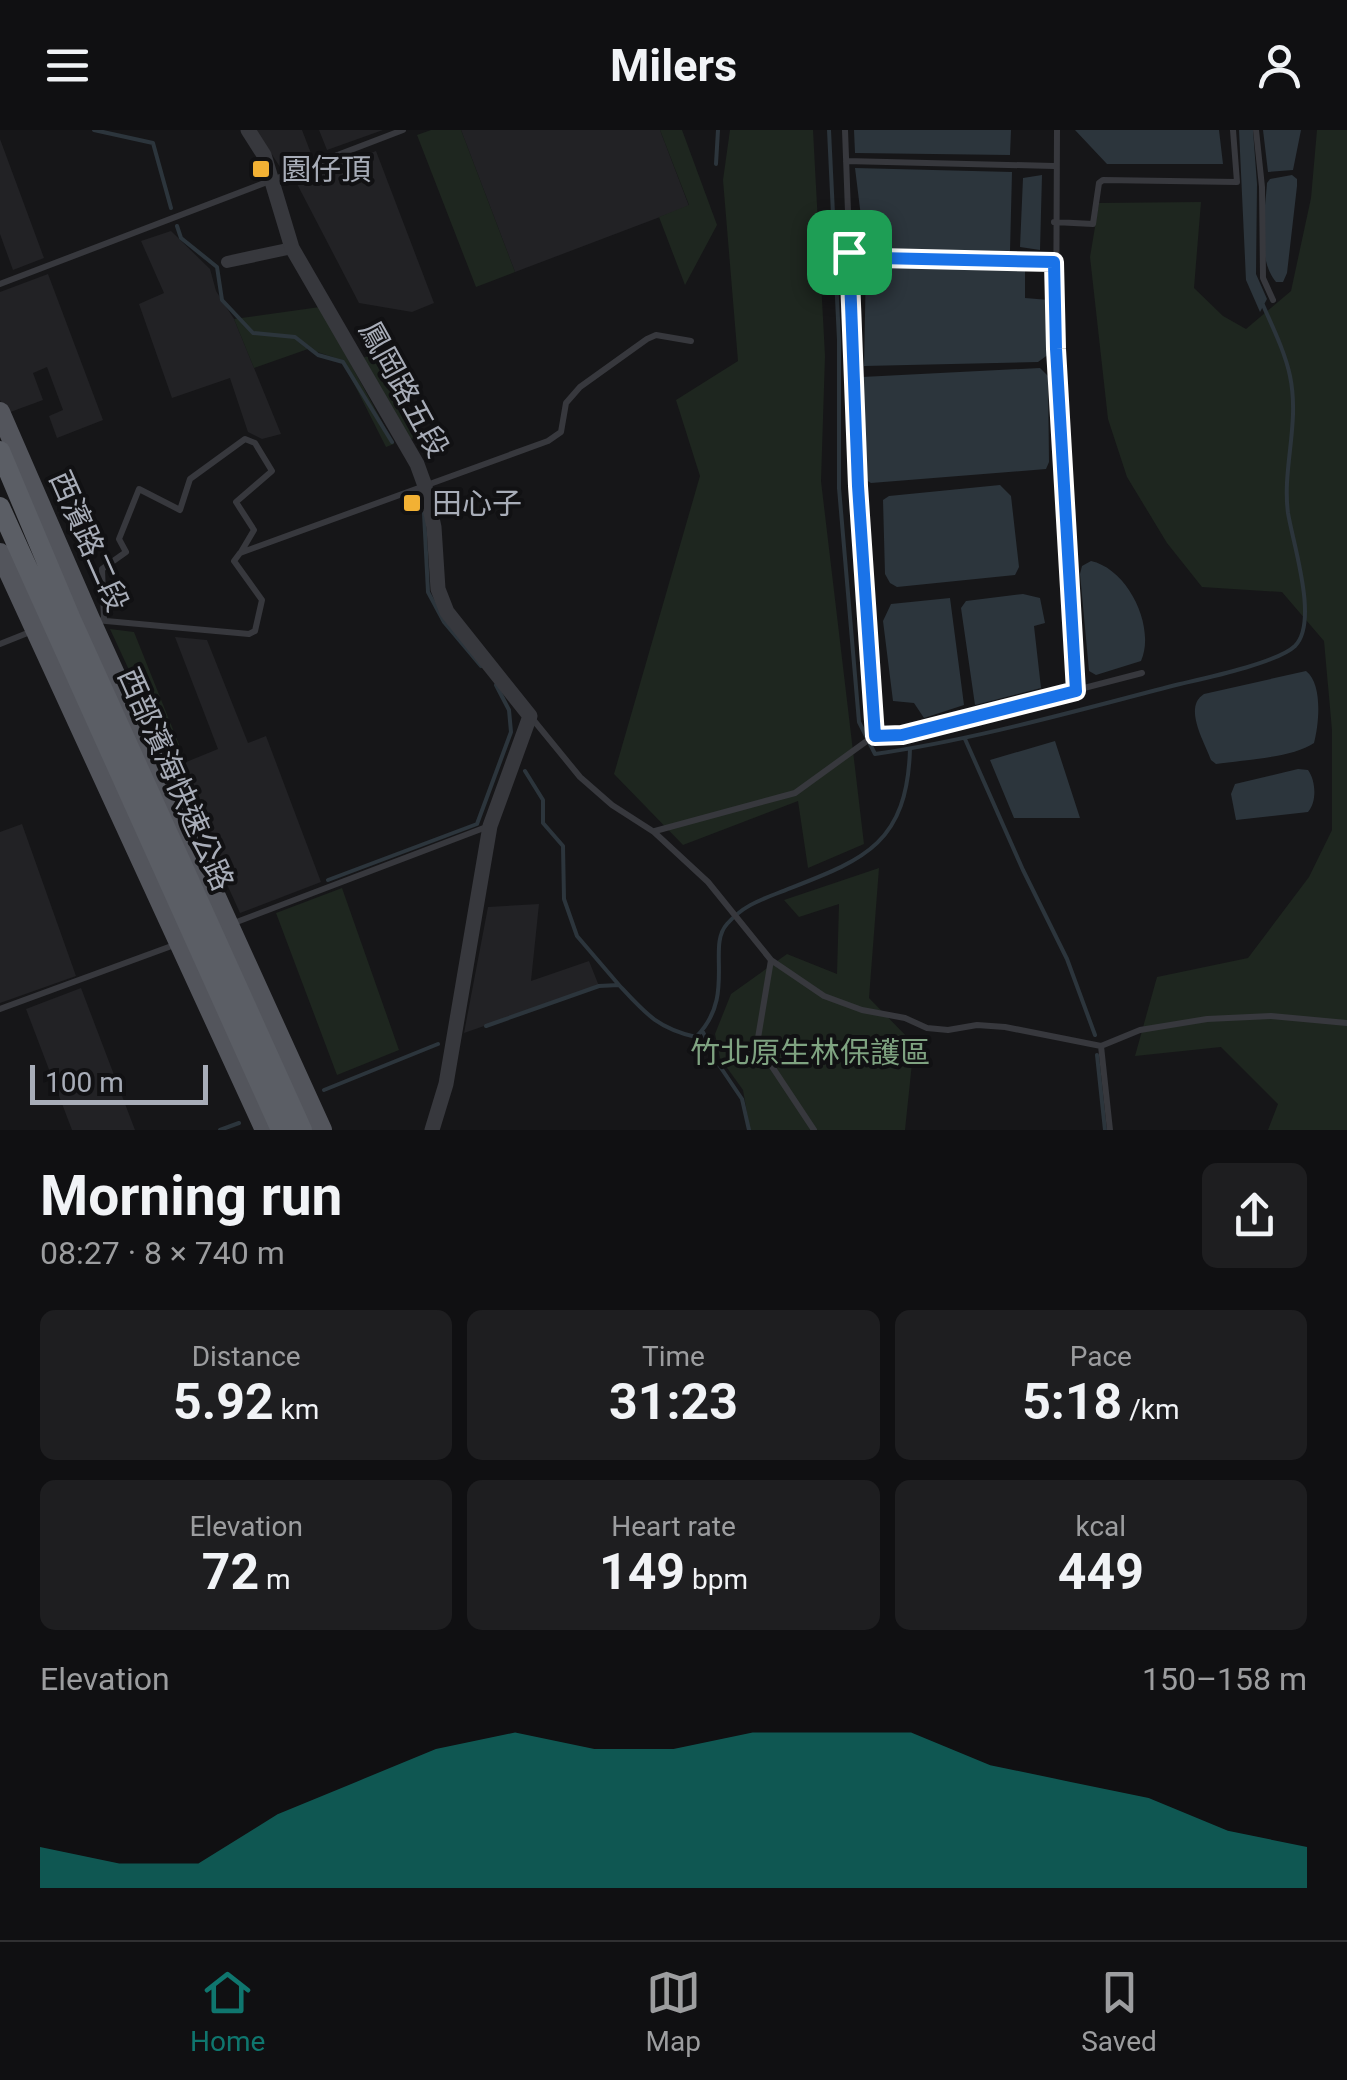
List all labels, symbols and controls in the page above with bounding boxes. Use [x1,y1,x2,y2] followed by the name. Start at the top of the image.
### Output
[40,38,95,93] icon: menu
[1252,38,1307,93] icon: person
[610,39,737,92] text: Milers
[281,152,371,187] place label: 園仔頂
[250,158,272,180] marker: 園仔頂
[807,210,892,295] pin
[822,225,877,280] icon: arrive
[352,315,456,463] street label: 鳳岡路五段
[43,465,135,617] street label: 西濱路二段
[432,486,522,521] place label: 田心子
[401,492,423,514] marker: 田心子
[111,662,241,896] street label: 西部濱海快速公路
[690,1035,930,1070] park label: 竹北原生林保護區
[30,1060,208,1104] scale bar
[45,1066,124,1099] text: 100 m
[1202,1163,1307,1268] button: share
[40,1164,342,1228] text: Morning run
[40,1234,285,1272] text: 08:27 · 8 × 740 m
[192,1340,301,1373] text: Distance
[642,1340,705,1373] text: Time
[1070,1340,1132,1373] text: Pace
[173,1373,274,1431] text: 5.92
[609,1373,738,1431] text: 31:23
[1022,1373,1122,1431] text: 5:18
[274,1393,319,1426] text: km
[1122,1393,1180,1426] text: /km
[189,1510,303,1543] text: Elevation
[611,1510,736,1543] text: Heart rate
[1076,1510,1126,1543] text: kcal
[202,1543,259,1601] text: 72
[599,1543,685,1601] text: 149
[1058,1543,1144,1601] text: 449
[259,1563,291,1596] text: m
[685,1563,748,1596] text: bpm
[40,1660,170,1698] text: Elevation
[1142,1660,1307,1698] text: 150–158 m
[190,1965,265,2058] tab: Home
[646,1965,701,2058] tab: Map
[1081,1965,1157,2058] tab: Saved

